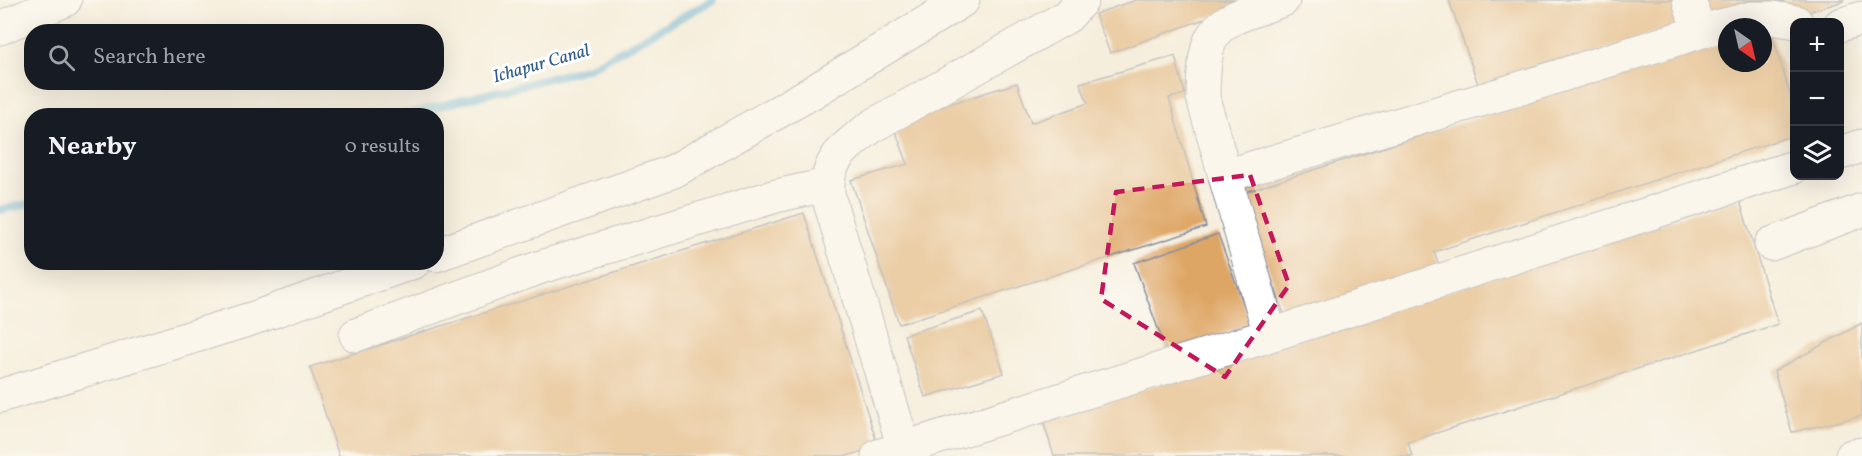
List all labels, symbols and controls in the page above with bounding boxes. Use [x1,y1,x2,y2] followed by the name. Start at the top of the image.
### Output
[1718,18,1772,72] north arrow
[1790,18,1844,180] map controls
[1790,18,1844,72] button: +
[24,24,444,90] search box
[490,39,593,90] water label: Ichapur Canal
[45,41,78,74] icon: search
[93,42,206,73] text: Search here
[1790,72,1844,126] button: −
[1790,126,1844,180] button: layers
[48,129,137,165] text: Nearby
[345,133,420,161] text: 0 results

